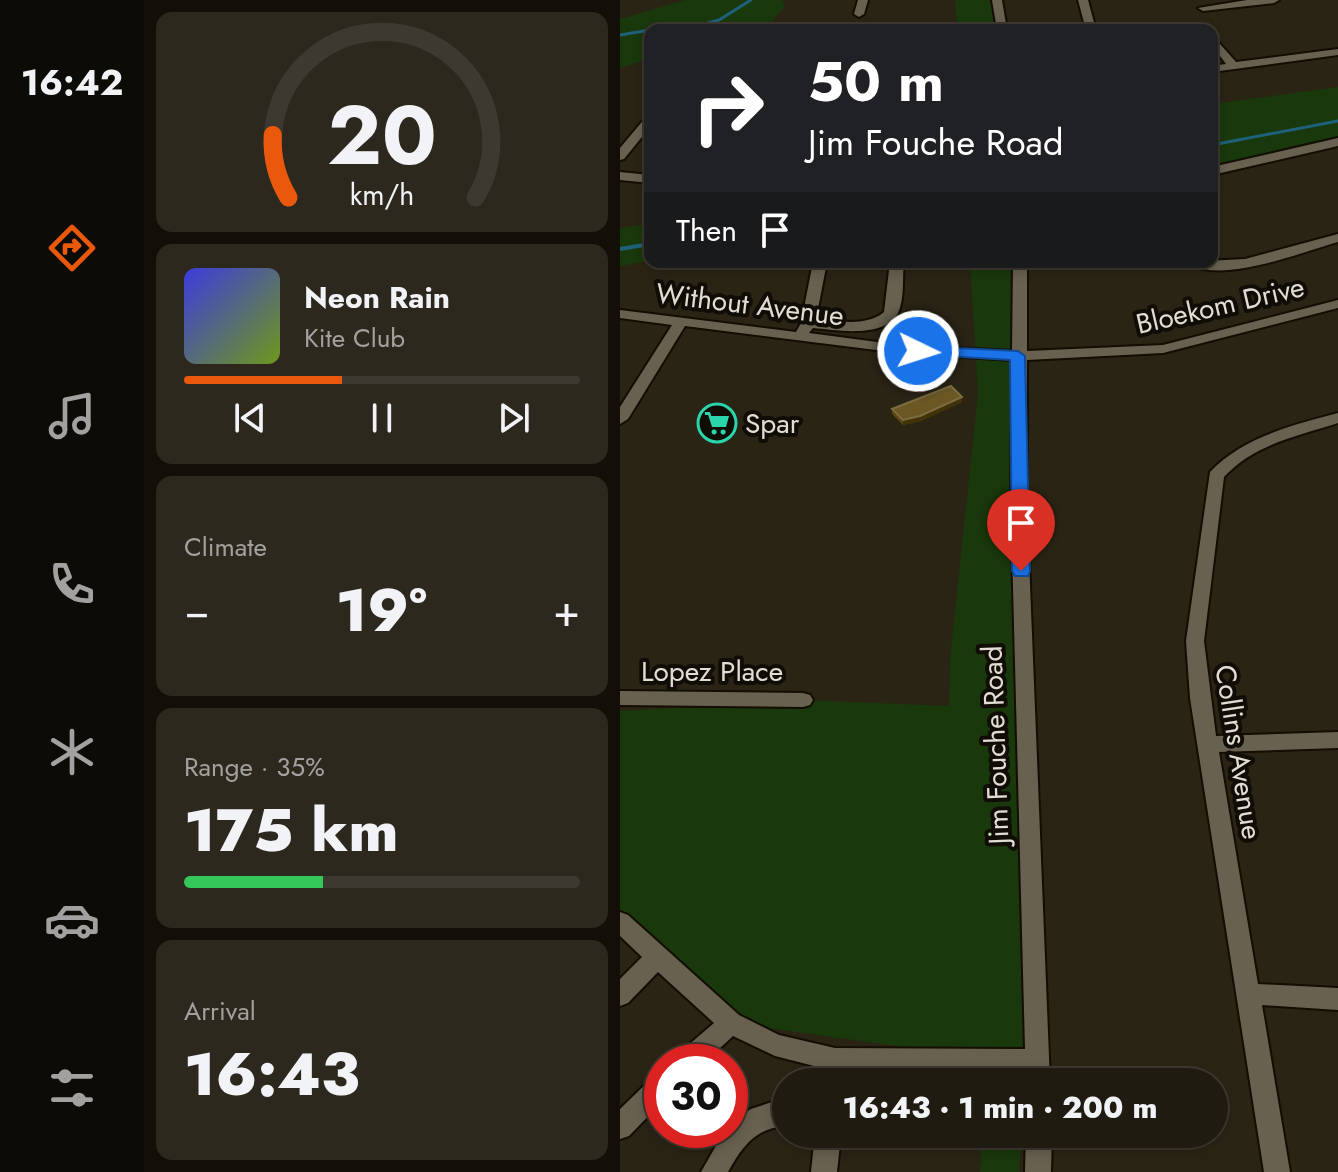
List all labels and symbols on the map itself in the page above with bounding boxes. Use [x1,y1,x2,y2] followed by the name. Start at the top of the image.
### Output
[1132,266,1308,345] street label: Bloekom Drive
[654,273,846,336] street label: Without Avenue
[876,309,960,393] position arrow
[696,402,738,444] supermarket icon: Spar
[745,403,800,444] place label: Spar
[987,489,1055,571] pin
[972,645,1020,849] street label: Jim Fouche Road
[641,651,783,692] street label: Lopez Place
[1204,662,1273,842] street label: Collins Avenue
[644,1044,748,1148] speed limit sign: 30

